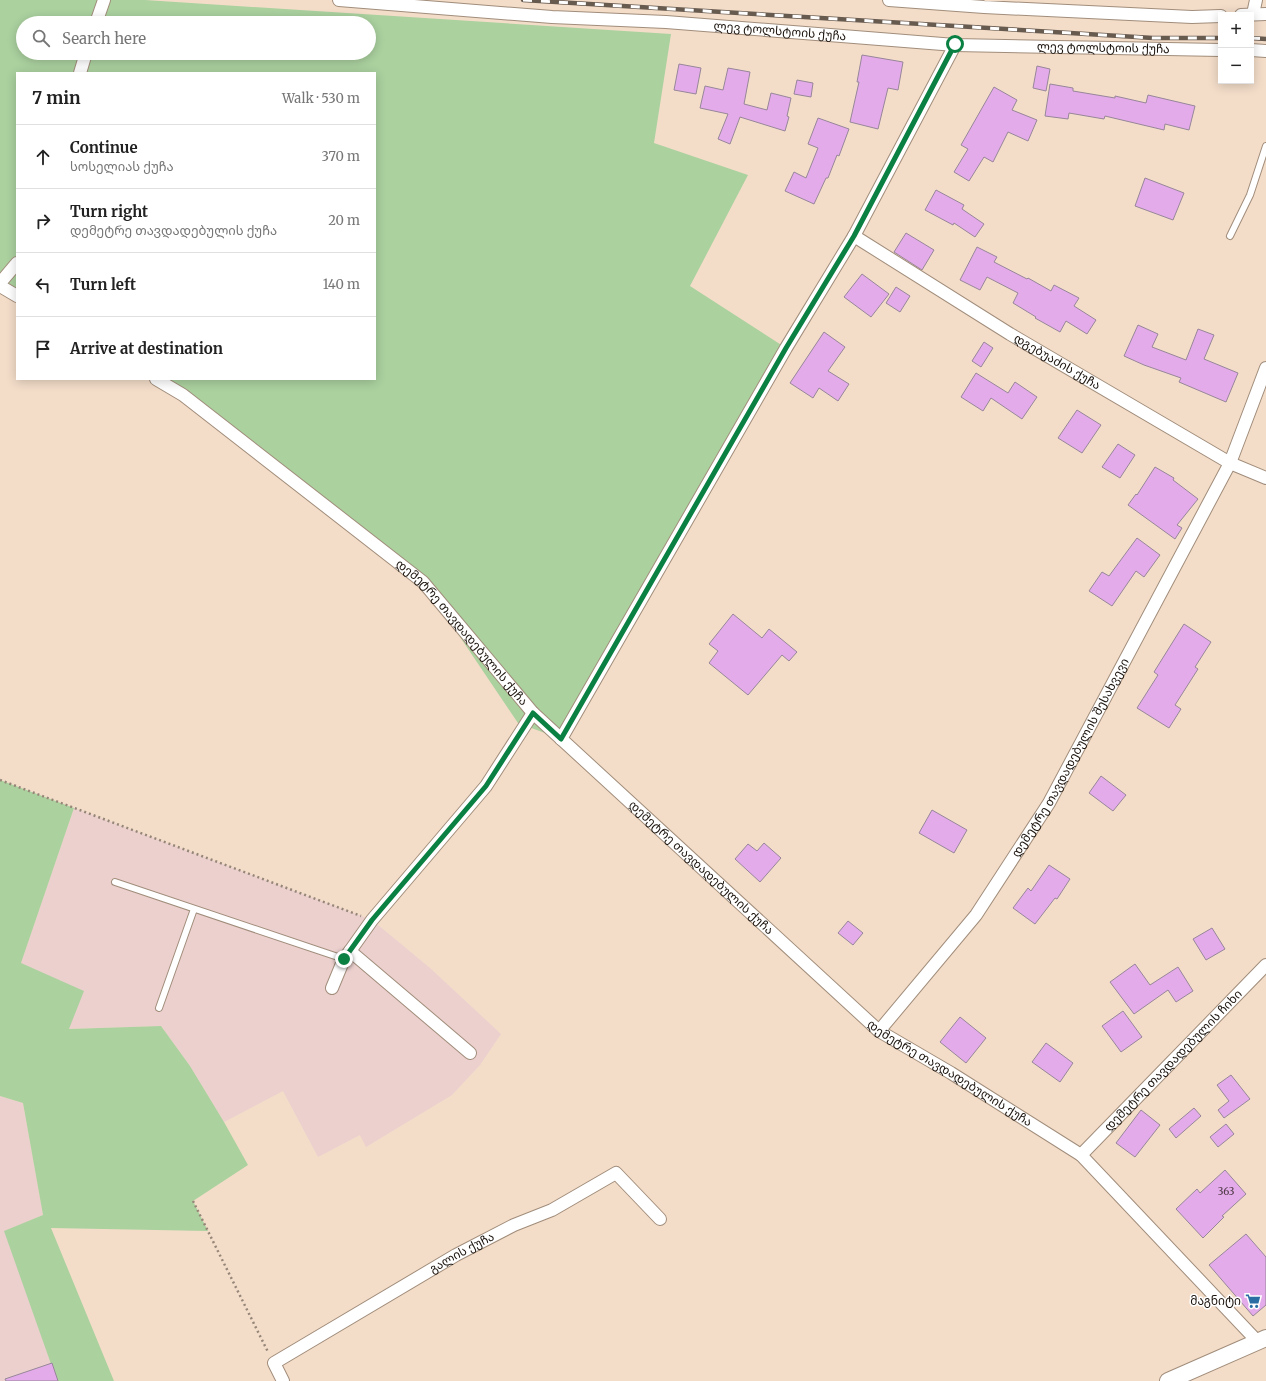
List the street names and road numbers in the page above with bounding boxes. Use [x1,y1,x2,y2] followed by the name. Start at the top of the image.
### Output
[713,18,847,43] street label: ლევ ტოლსტოის ქუჩა
[1037,39,1170,56] street label: ლევ ტოლსტოის ქუჩა
[1011,330,1104,393] street label: დგებუაძის ქუჩა
[393,556,531,708] street label: დემეტრე თავდადებულის ქუჩა
[1008,655,1132,860] street label: დემეტრე თავდადებულის შესახვევი
[625,797,777,937] street label: დემეტრე თავდადებულის ქუჩა
[1101,986,1245,1135] street label: დემეტრე თავდადებულის ჩიხი
[864,1016,1035,1129] street label: დემეტრე თავდადებულის ქუჩა
[426,1229,497,1276] street label: გალის ქუჩა

